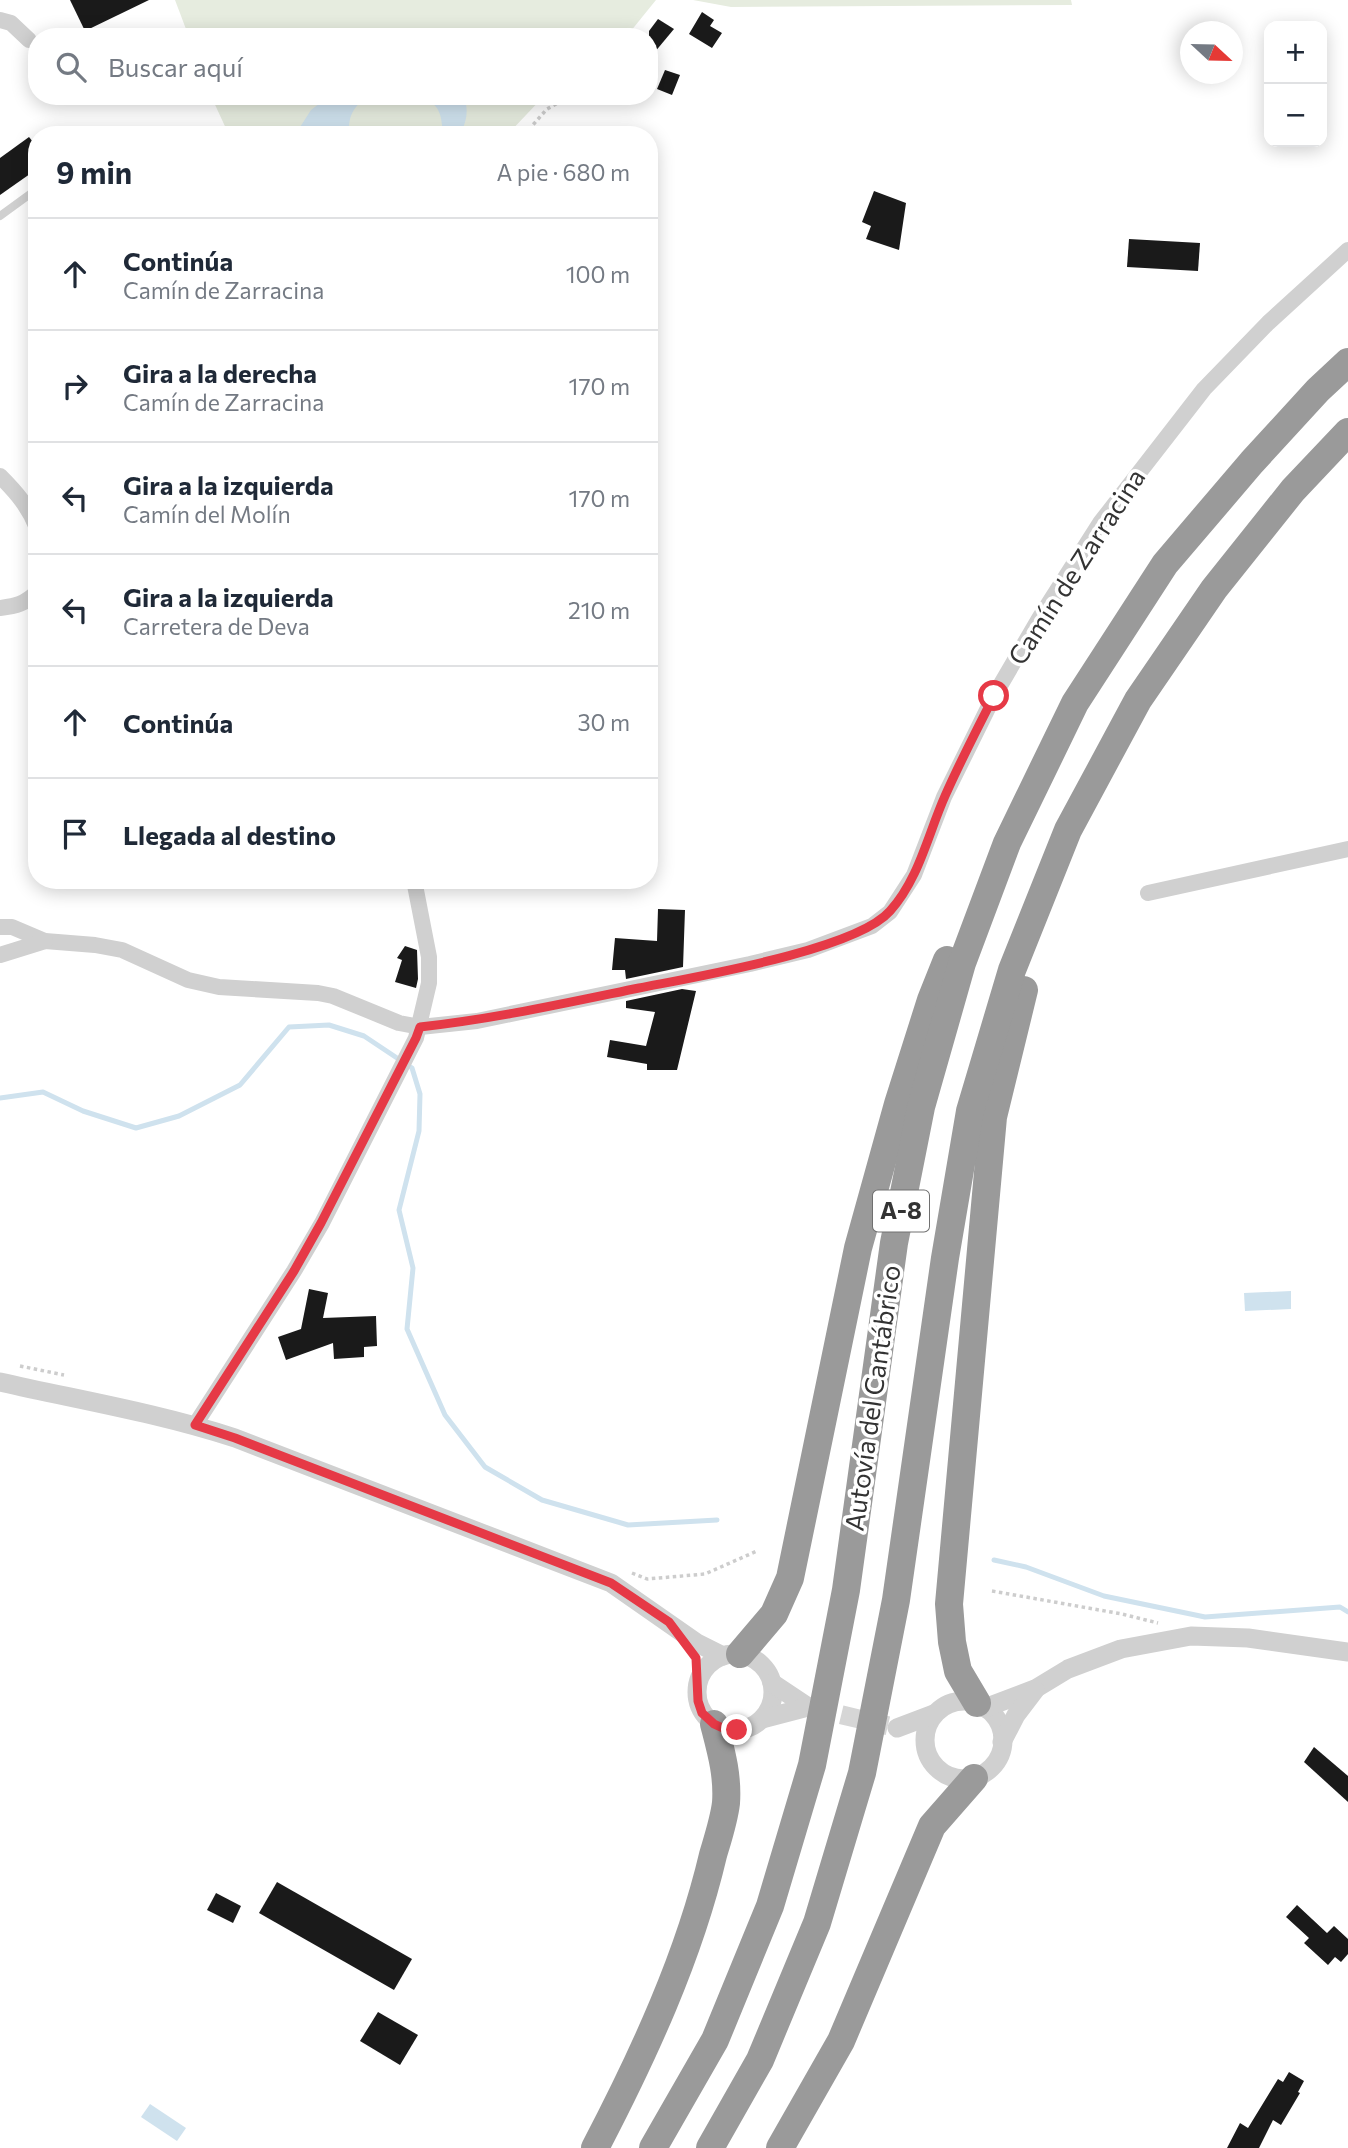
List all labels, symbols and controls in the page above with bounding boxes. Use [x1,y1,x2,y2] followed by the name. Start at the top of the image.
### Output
[1180,21,1243,84] north arrow
[1264,21,1327,147] map controls
[1264,21,1327,84] button: +
[28,28,658,105] search box
[52,48,90,86] icon: search
[108,51,243,82] text: Buscar aquí
[1264,84,1327,147] button: −
[56,153,132,190] text: 9 min
[496,158,630,186] text: A pie · 680 m
[123,245,233,276] text: Continúa
[56,255,94,293] icon: ahead
[566,260,630,288] text: 100 m
[123,276,324,304] text: Camín de Zarracina
[123,357,317,388] text: Gira a la derecha
[56,367,94,405] icon: right
[569,372,630,400] text: 170 m
[123,388,324,416] text: Camín de Zarracina
[1001,462,1151,670] street label: Camín de Zarracina
[123,469,334,500] text: Gira a la izquierda
[56,479,94,517] icon: left
[569,484,630,512] text: 170 m
[123,500,291,528] text: Camín del Molín
[123,581,334,612] text: Gira a la izquierda
[56,591,94,629] icon: left
[568,596,630,624] text: 210 m
[123,612,310,640] text: Carretera de Deva
[978,680,1009,711] route start
[56,703,94,741] icon: ahead
[123,707,233,738] text: Continúa
[577,708,630,736] text: 30 m
[56,815,94,853] icon: arrive
[123,819,336,850] text: Llegada al destino
[873,1190,929,1232] road number: A-8
[838,1263,906,1533] street label: Autovía del Cantábrico
[721,1714,752,1745] route end

